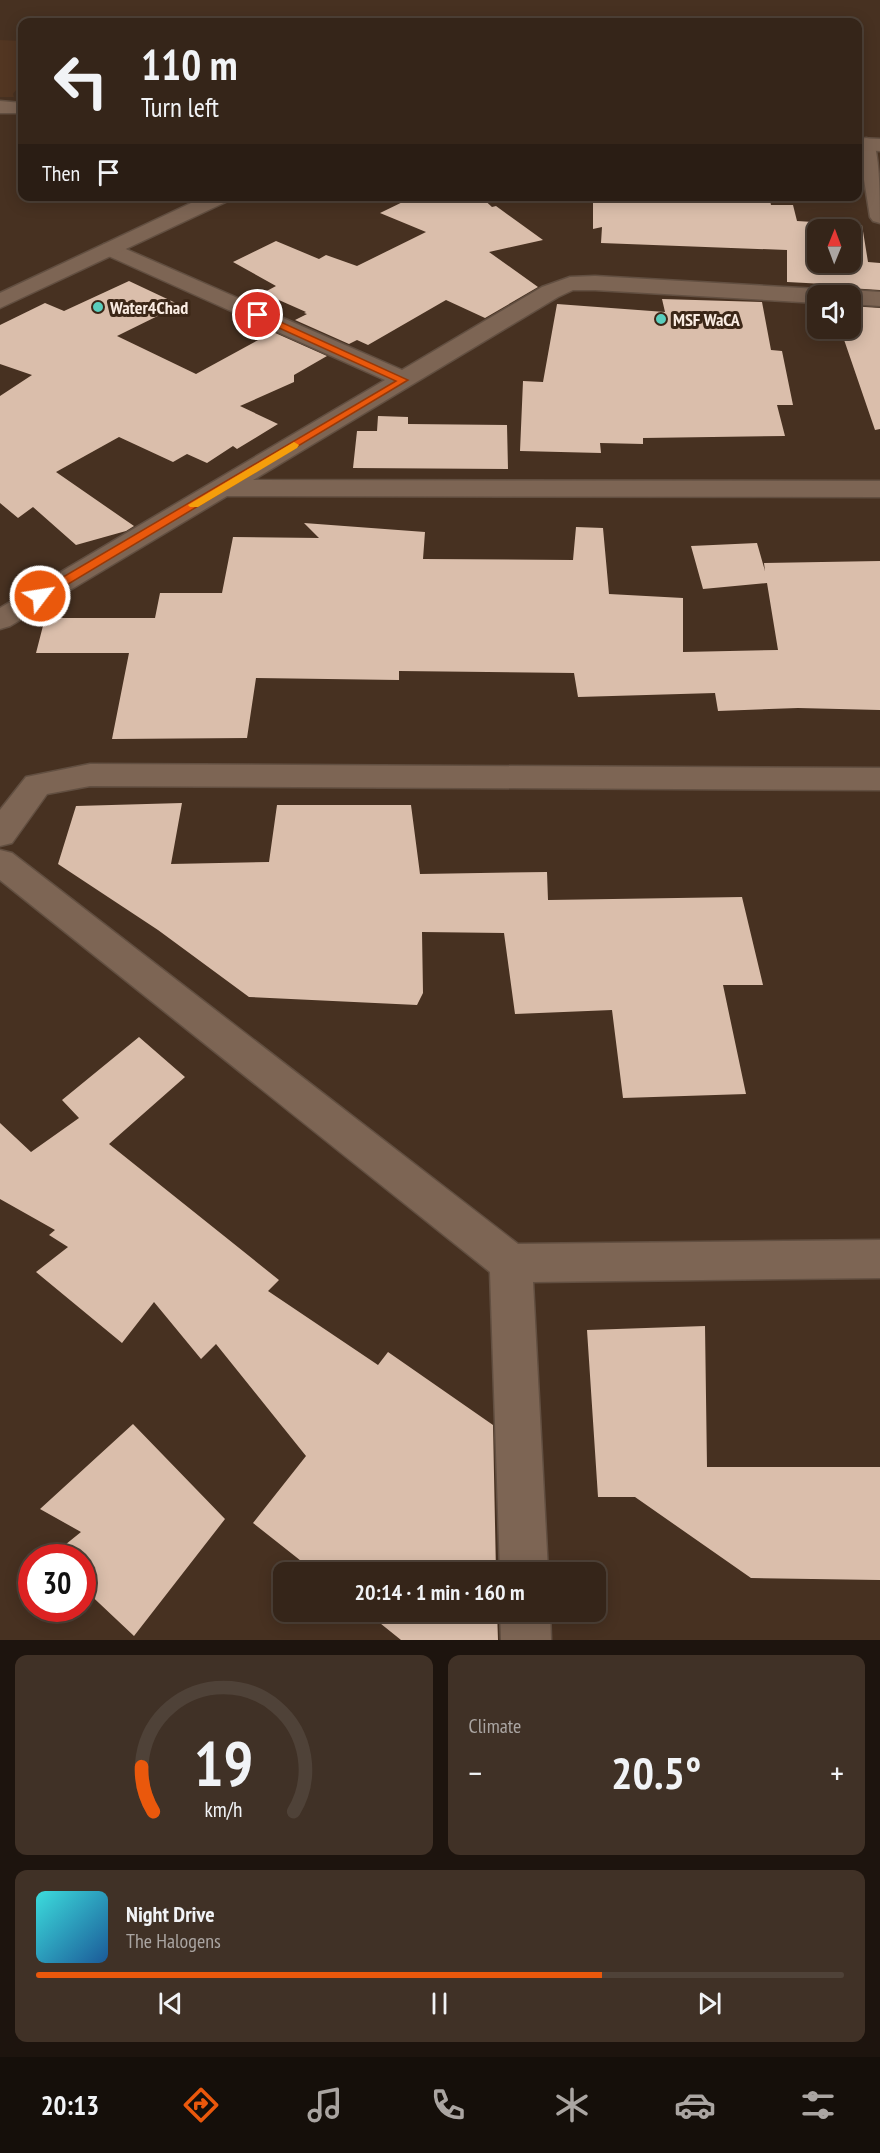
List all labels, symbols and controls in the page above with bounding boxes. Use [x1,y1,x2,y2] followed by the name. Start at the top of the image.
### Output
[141,37,238,92] text: 110 m
[42,42,120,120] icon: left
[141,90,219,124] text: Turn left
[92,156,125,189] icon: arrive
[42,159,80,187] text: Then
[807,219,861,273] north arrow
[807,219,861,339] map controls
[807,285,861,339] button: sound
[232,289,283,340] pin
[109,296,188,319] place label: Water4Chad
[241,298,274,331] icon: arrive
[91,300,105,314] marker: Water4Chad
[673,308,741,331] place label: MSF WaCA
[654,312,668,326] marker: MSF WaCA
[8,564,72,628] position arrow
[18,1544,96,1622] speed limit sign: 30
[354,1578,525,1606] text: 20:14 · 1 min · 160 m
[469,1713,521,1739] text: Climate
[194,1722,254,1803] text: 19
[611,1743,701,1801] text: 20.5°
[469,1751,482,1794] text: −
[830,1751,844,1794] text: +
[205,1795,243,1823] text: km/h
[126,1900,215,1928] text: Night Drive
[126,1928,221,1954] text: The Halogens
[154,1987,187,2020] icon: previous
[423,1987,456,2020] icon: pause
[693,1987,726,2020] icon: next
[180,2084,222,2126] icon: directions
[304,2084,346,2126] icon: music
[427,2084,469,2126] icon: phone
[551,2084,593,2126] icon: climate
[674,2084,716,2126] icon: car
[797,2084,839,2126] icon: filters
[41,2088,99,2122] text: 20:13

